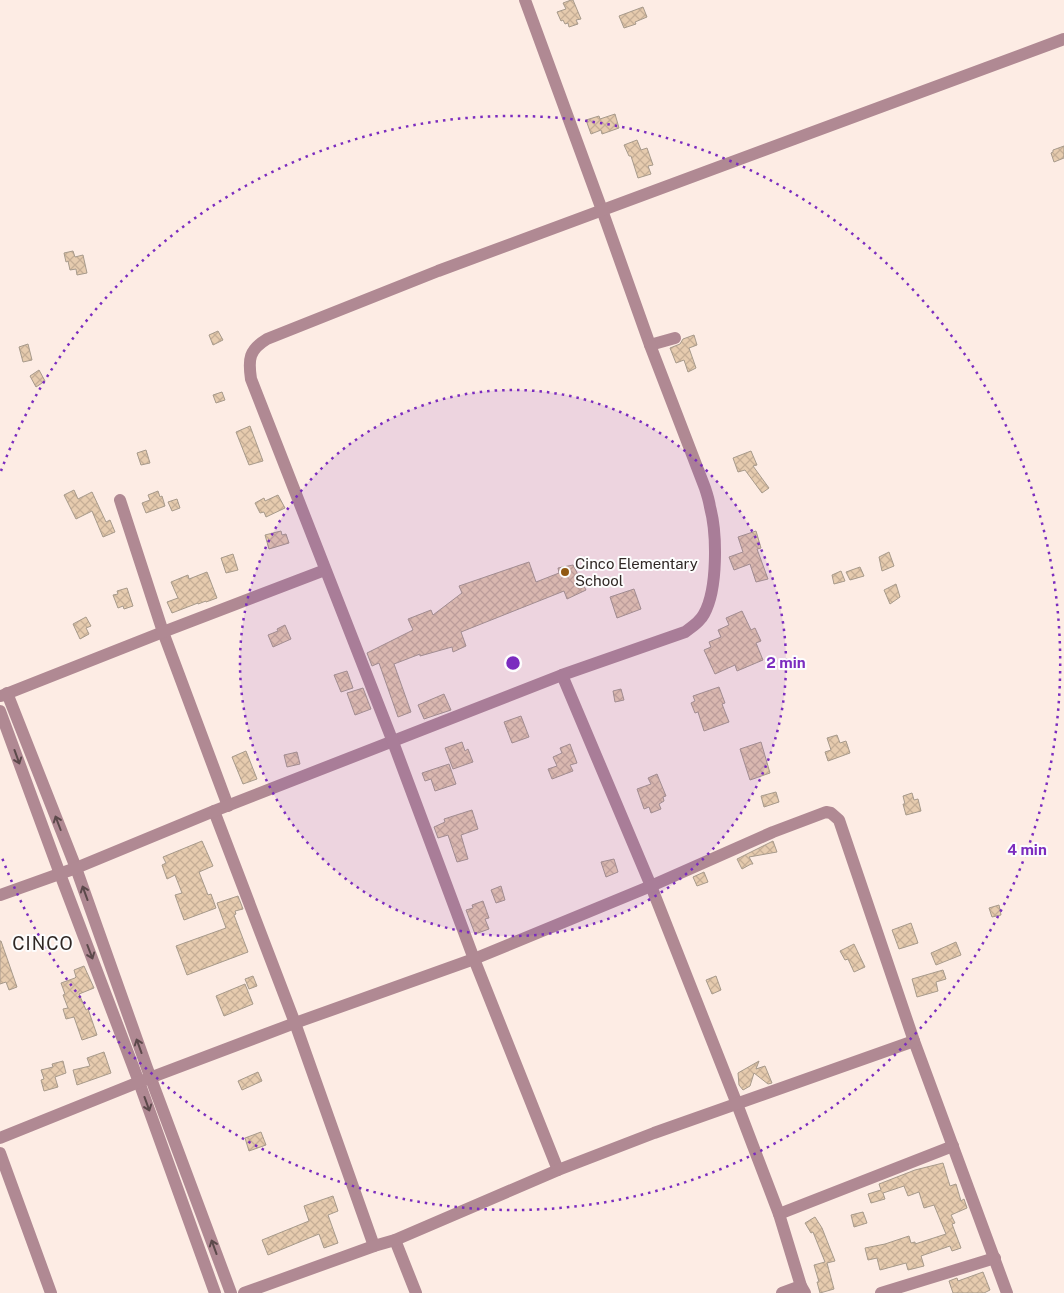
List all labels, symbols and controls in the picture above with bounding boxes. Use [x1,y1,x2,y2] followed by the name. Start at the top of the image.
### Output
[575,555,698,589] place label: Cinco Elementary School
[559,566,571,578] marker: Cinco Elementary School
[504,654,522,672] centre of rings
[766,654,806,671] text: 2 min
[13,749,22,764] one-way arrow
[53,815,62,831] one-way arrow
[1007,841,1047,858] text: 4 min
[80,886,89,901] one-way arrow
[12,933,74,954] district label: CINCO
[86,944,95,959] one-way arrow
[134,1039,143,1054] one-way arrow
[143,1096,152,1111] one-way arrow
[209,1240,218,1255] one-way arrow

